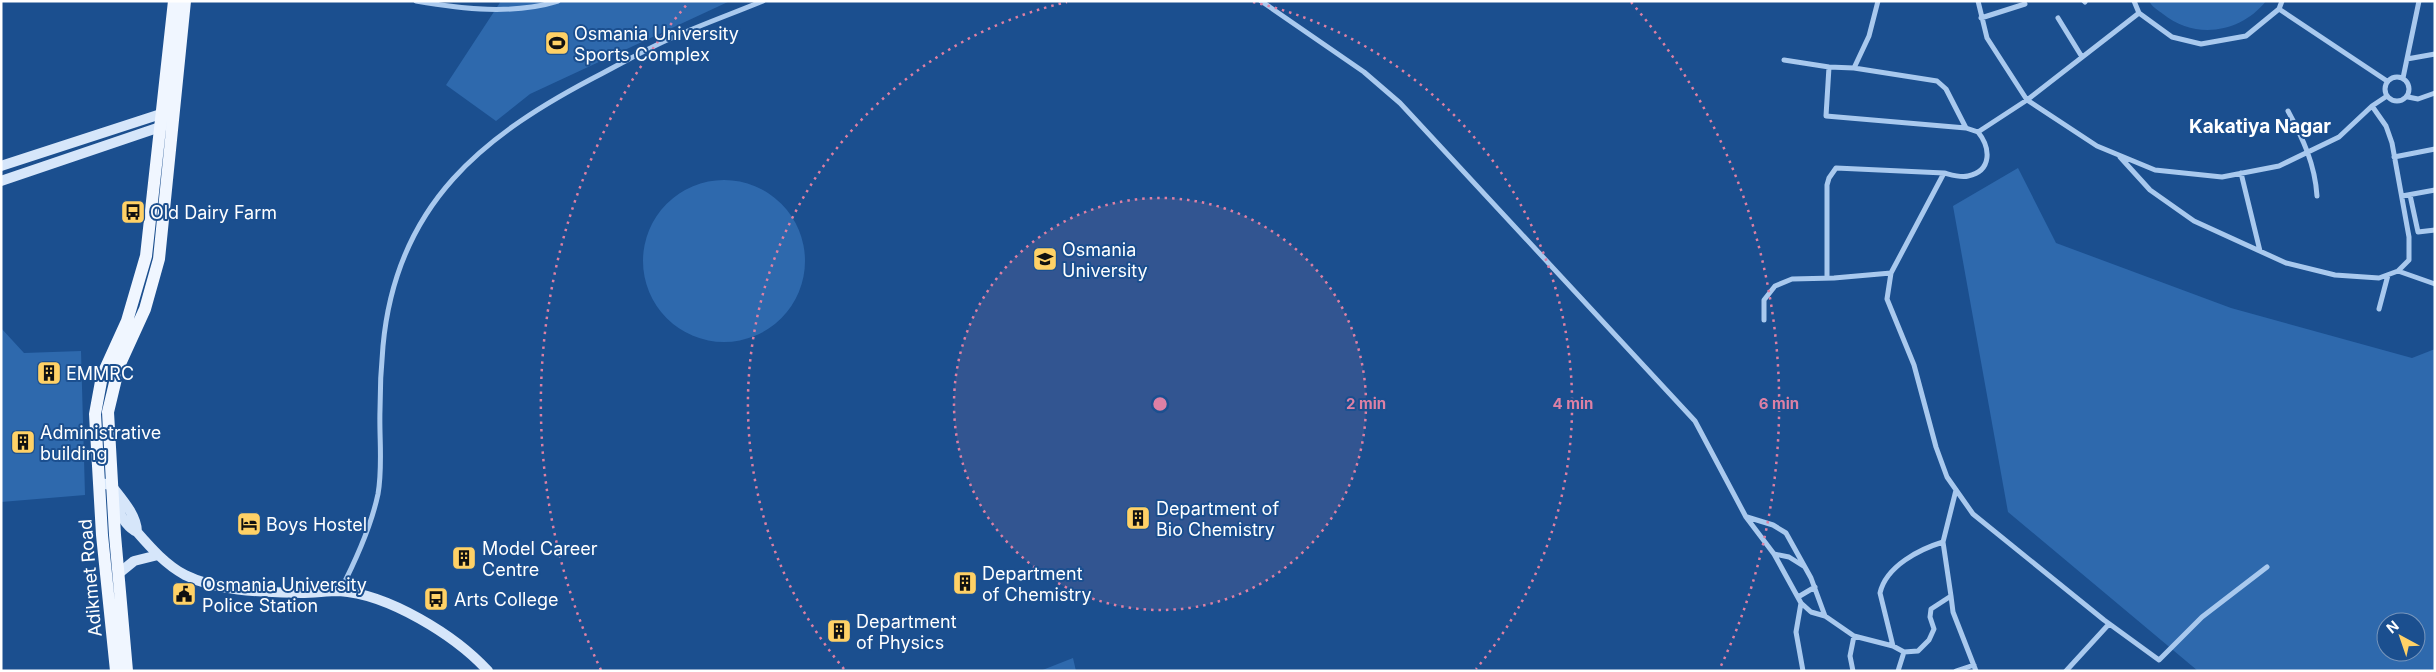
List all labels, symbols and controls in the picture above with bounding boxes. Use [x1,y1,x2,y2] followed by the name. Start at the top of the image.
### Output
[574,23,739,65] place label: Osmania University Sports Complex
[544,30,570,56] sports icon: Osmania University Sports Complex
[2189,115,2331,138] district label: Kakatiya Nagar
[120,199,146,225] bus stop icon: Old Dairy Farm
[150,202,277,223] place label: Old Dairy Farm
[1062,239,1148,281] place label: Osmania University
[1032,246,1058,272] school or university icon: Osmania University
[36,360,62,386] building icon: EMMRC
[66,363,134,384] place label: EMMRC
[1346,394,1386,413] text: 2 min
[1553,394,1593,413] text: 4 min
[1759,394,1799,413] text: 6 min
[1151,395,1169,413] centre of rings
[40,422,161,464] place label: Administrative building
[10,429,36,455] building icon: Administrative building
[1156,498,1279,540] place label: Department of Bio Chemistry
[1125,505,1151,531] building icon: Department of Bio Chemistry
[236,511,262,537] hotel icon: Boys Hostel
[266,514,367,535] place label: Boys Hostel
[74,518,106,638] street label: Adikmet Road
[482,538,598,580] place label: Model Career Centre
[451,545,477,571] building icon: Model Career Centre
[982,563,1092,605] place label: Department of Chemistry
[952,570,978,596] building icon: Department of Chemistry
[202,574,367,616] place label: Osmania University Police Station
[171,581,197,607] public building icon: Osmania University Police Station
[423,586,449,612] bus stop icon: Arts College
[454,589,558,610] place label: Arts College
[856,611,957,653] place label: Department of Physics
[2376,612,2426,662] north arrow
[2383,617,2402,637] text: N
[826,618,852,644] building icon: Department of Physics

